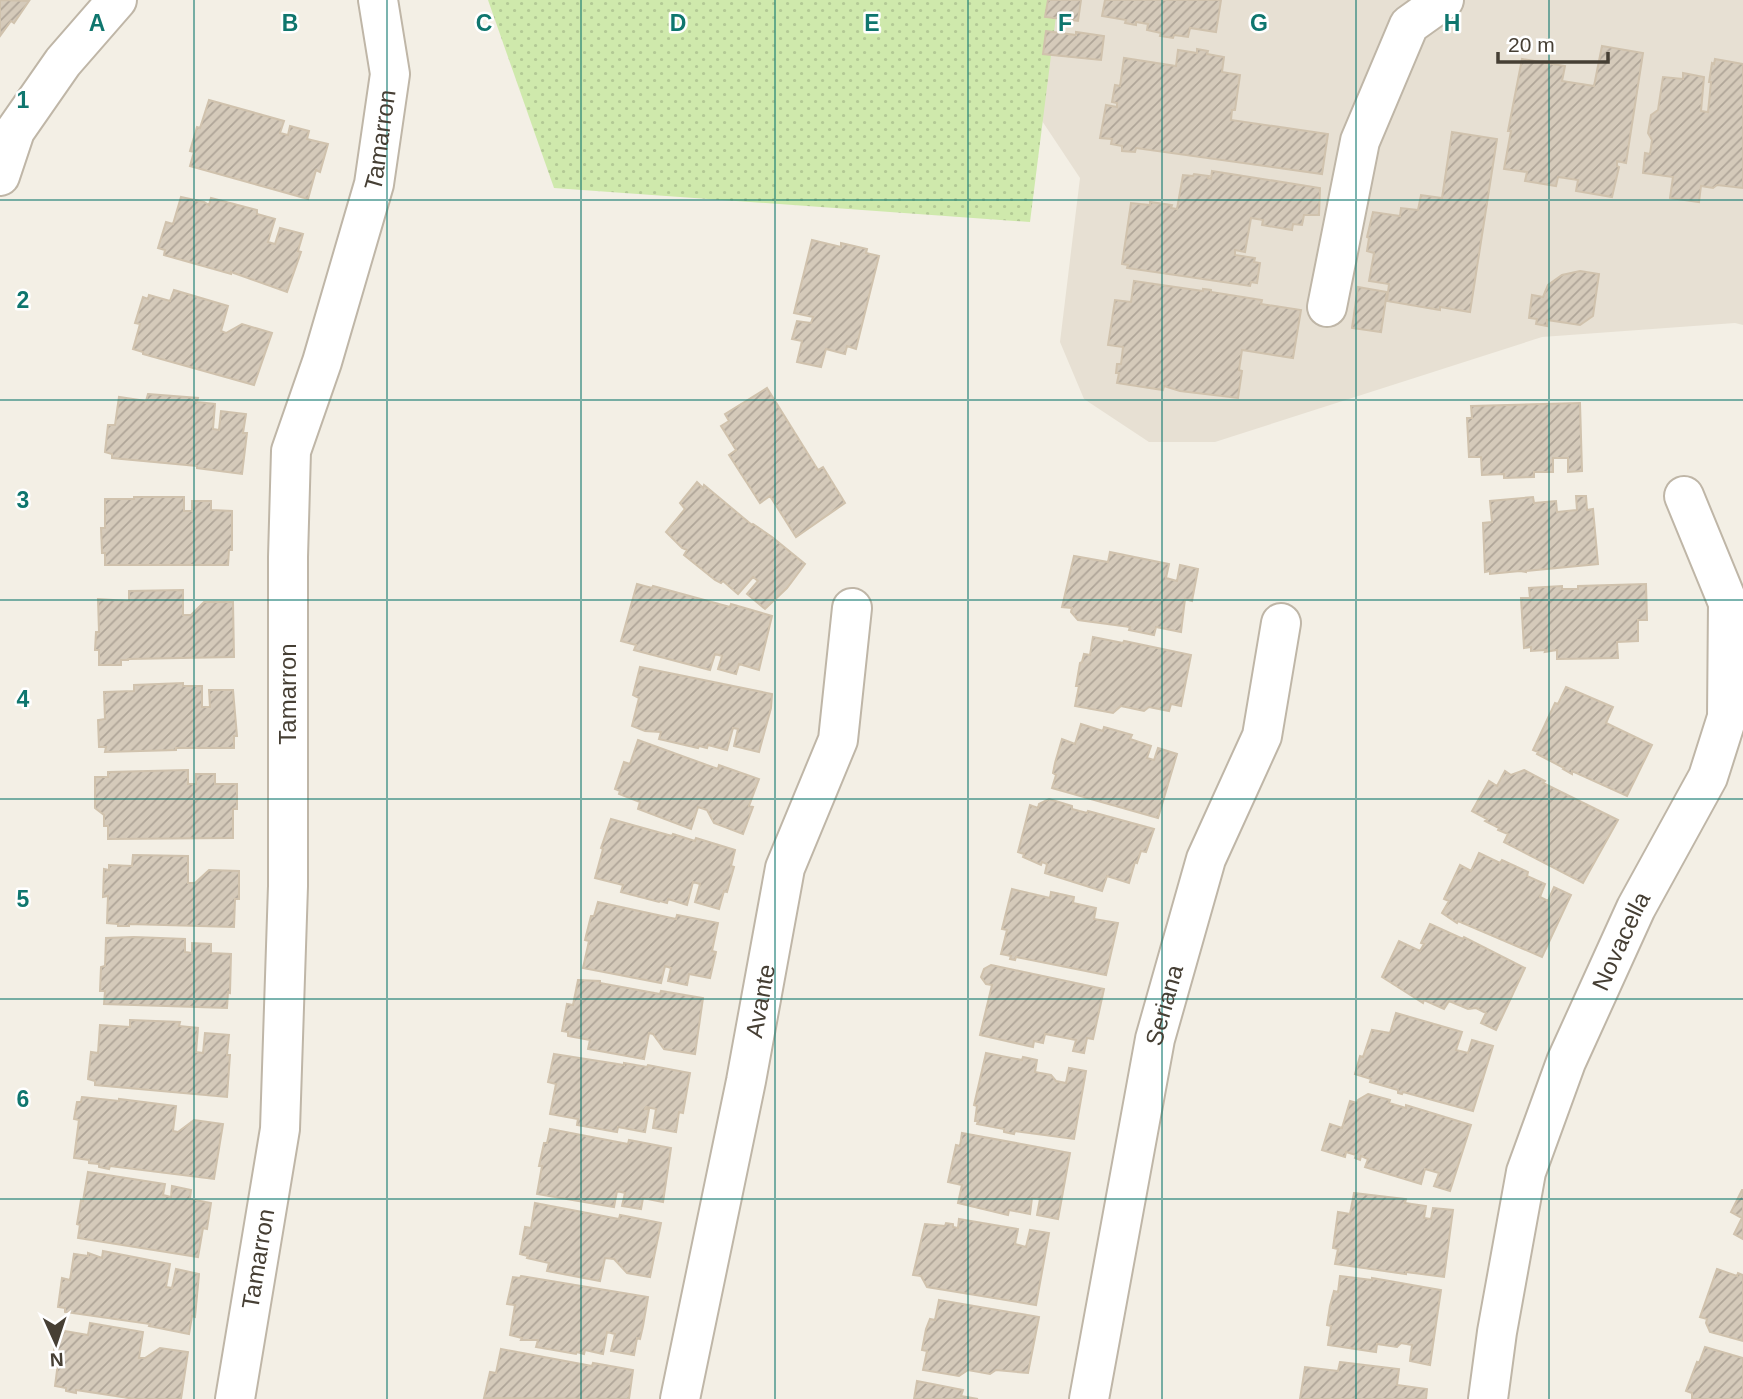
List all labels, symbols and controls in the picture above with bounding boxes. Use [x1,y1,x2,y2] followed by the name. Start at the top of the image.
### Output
[89,10,105,36] text: A
[282,10,298,36] text: B
[476,10,492,36] text: C
[670,10,686,36] text: D
[864,10,880,36] text: E
[1058,10,1072,36] text: F
[1250,10,1268,36] text: G
[1444,10,1460,36] text: H
[1498,21,1608,65] scale bar
[1508,33,1555,56] text: 20 m
[17,87,30,113] text: 1
[359,88,401,194] street label: Tamarron
[17,287,29,313] text: 2
[17,487,29,513] text: 3
[274,643,301,745] street label: Tamarron
[17,686,30,712] text: 4
[17,886,30,912] text: 5
[1586,886,1656,995] street label: Novacella
[1140,961,1189,1049] street label: Seriana
[740,962,780,1040] street label: Avante
[17,1086,29,1112] text: 6
[236,1207,280,1311] street label: Tamarron
[21,1308,91,1378] north arrow
[49,1349,64,1370] text: N

